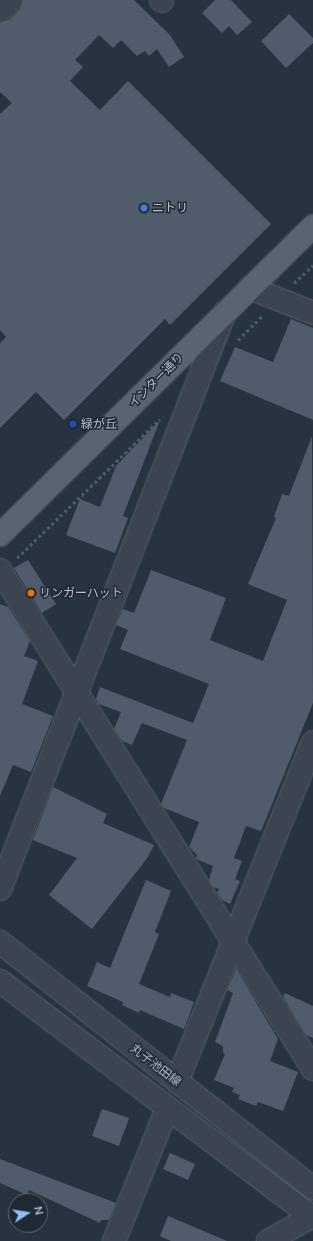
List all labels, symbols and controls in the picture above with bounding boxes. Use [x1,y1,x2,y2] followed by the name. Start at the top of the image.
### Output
[152,201,188,215] place label: ニトリ
[139,203,149,213] marker: ニトリ
[125,349,187,411] street label: インター通り
[81,417,117,431] place label: 緑が丘
[68,419,78,429] marker: 緑が丘
[39,586,123,600] place label: リンガーハット
[26,588,36,598] marker: リンガーハット
[128,1041,184,1089] street label: 丸子池田線
[8,1193,48,1233] north arrow
[31,1205,46,1216] text: N

